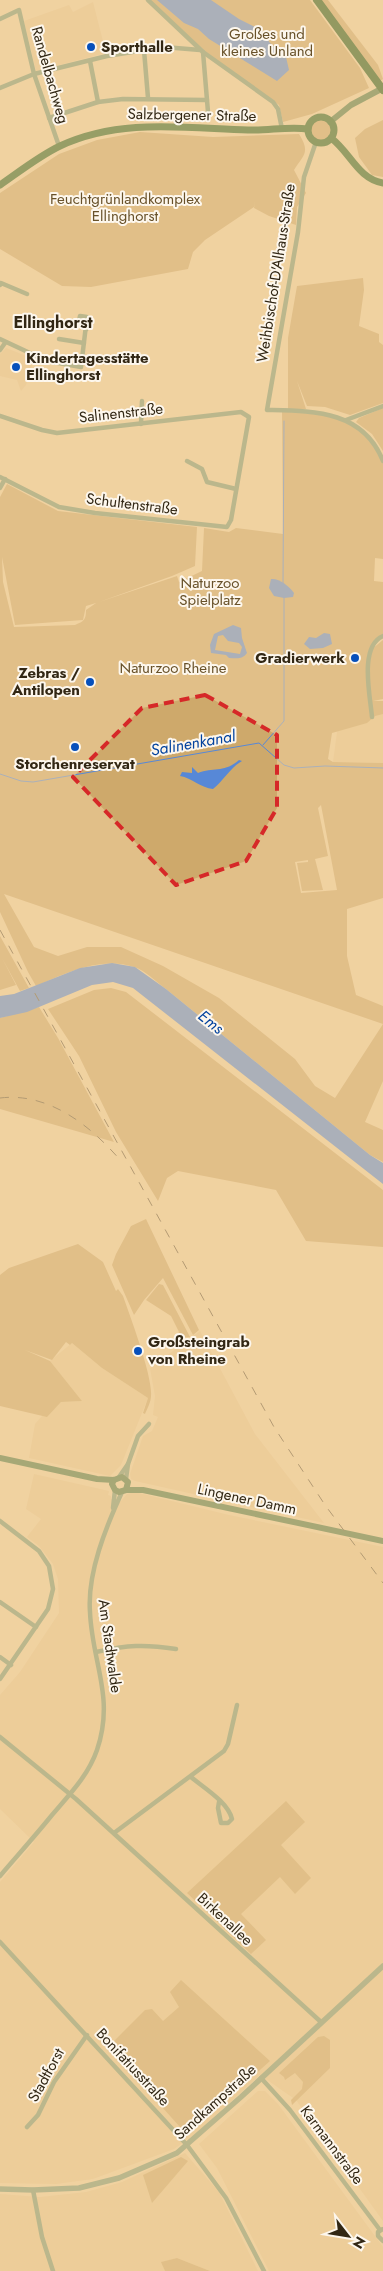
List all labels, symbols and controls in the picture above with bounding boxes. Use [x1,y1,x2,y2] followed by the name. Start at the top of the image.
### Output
[221,23,313,62] park label: Großes und kleines Unland
[26,24,74,126] street label: Randelbachweg
[101,36,173,58] place label: Sporthalle
[85,41,97,53] marker: Sporthalle
[127,103,257,127] street label: Salzbergener Straße
[251,182,301,364] street label: Weihbischof-D'Alhaus-Straße
[50,188,201,227] park label: Feuchtgrünlandkomplex Ellinghorst
[13,311,93,334] district label: Ellinghorst
[26,347,149,386] place label: Kindertagesstätte Ellinghorst
[10,361,22,373] marker: Kindertagesstätte Ellinghorst
[78,398,164,428] street label: Salinenstraße
[85,487,179,521] street label: Schultenstraße
[179,572,241,611] park label: Naturzoo Spielplatz
[255,647,345,669] place label: Gradierwerk
[349,652,361,664] marker: Gradierwerk
[120,657,227,679] park label: Naturzoo Rheine
[11,662,80,701] place label: Zebras / Antilopen
[84,676,96,688] marker: Zebras / Antilopen
[149,724,238,762] water label: Salinenkanal
[69,741,81,753] marker: Storchenreservat
[15,753,135,775] place label: Storchenreservat
[193,1005,229,1040] water label: Ems
[147,1331,250,1370] place label: Großsteingrab von Rheine
[132,1345,144,1357] marker: Großsteingrab von Rheine
[195,1478,299,1520] street label: Lingener Damm
[93,1598,128,1695] street label: Am Stadtwalde
[192,1887,258,1951] street label: Birkenallee
[91,2023,175,2111] street label: Bonifatiusstraße
[22,2044,70,2106] street label: Stadtforst
[169,2059,261,2145] street label: Sandkampstraße
[295,2101,369,2189] street label: Karmannstraße
[323,2211,373,2261] north arrow
[348,2233,371,2253] text: N

